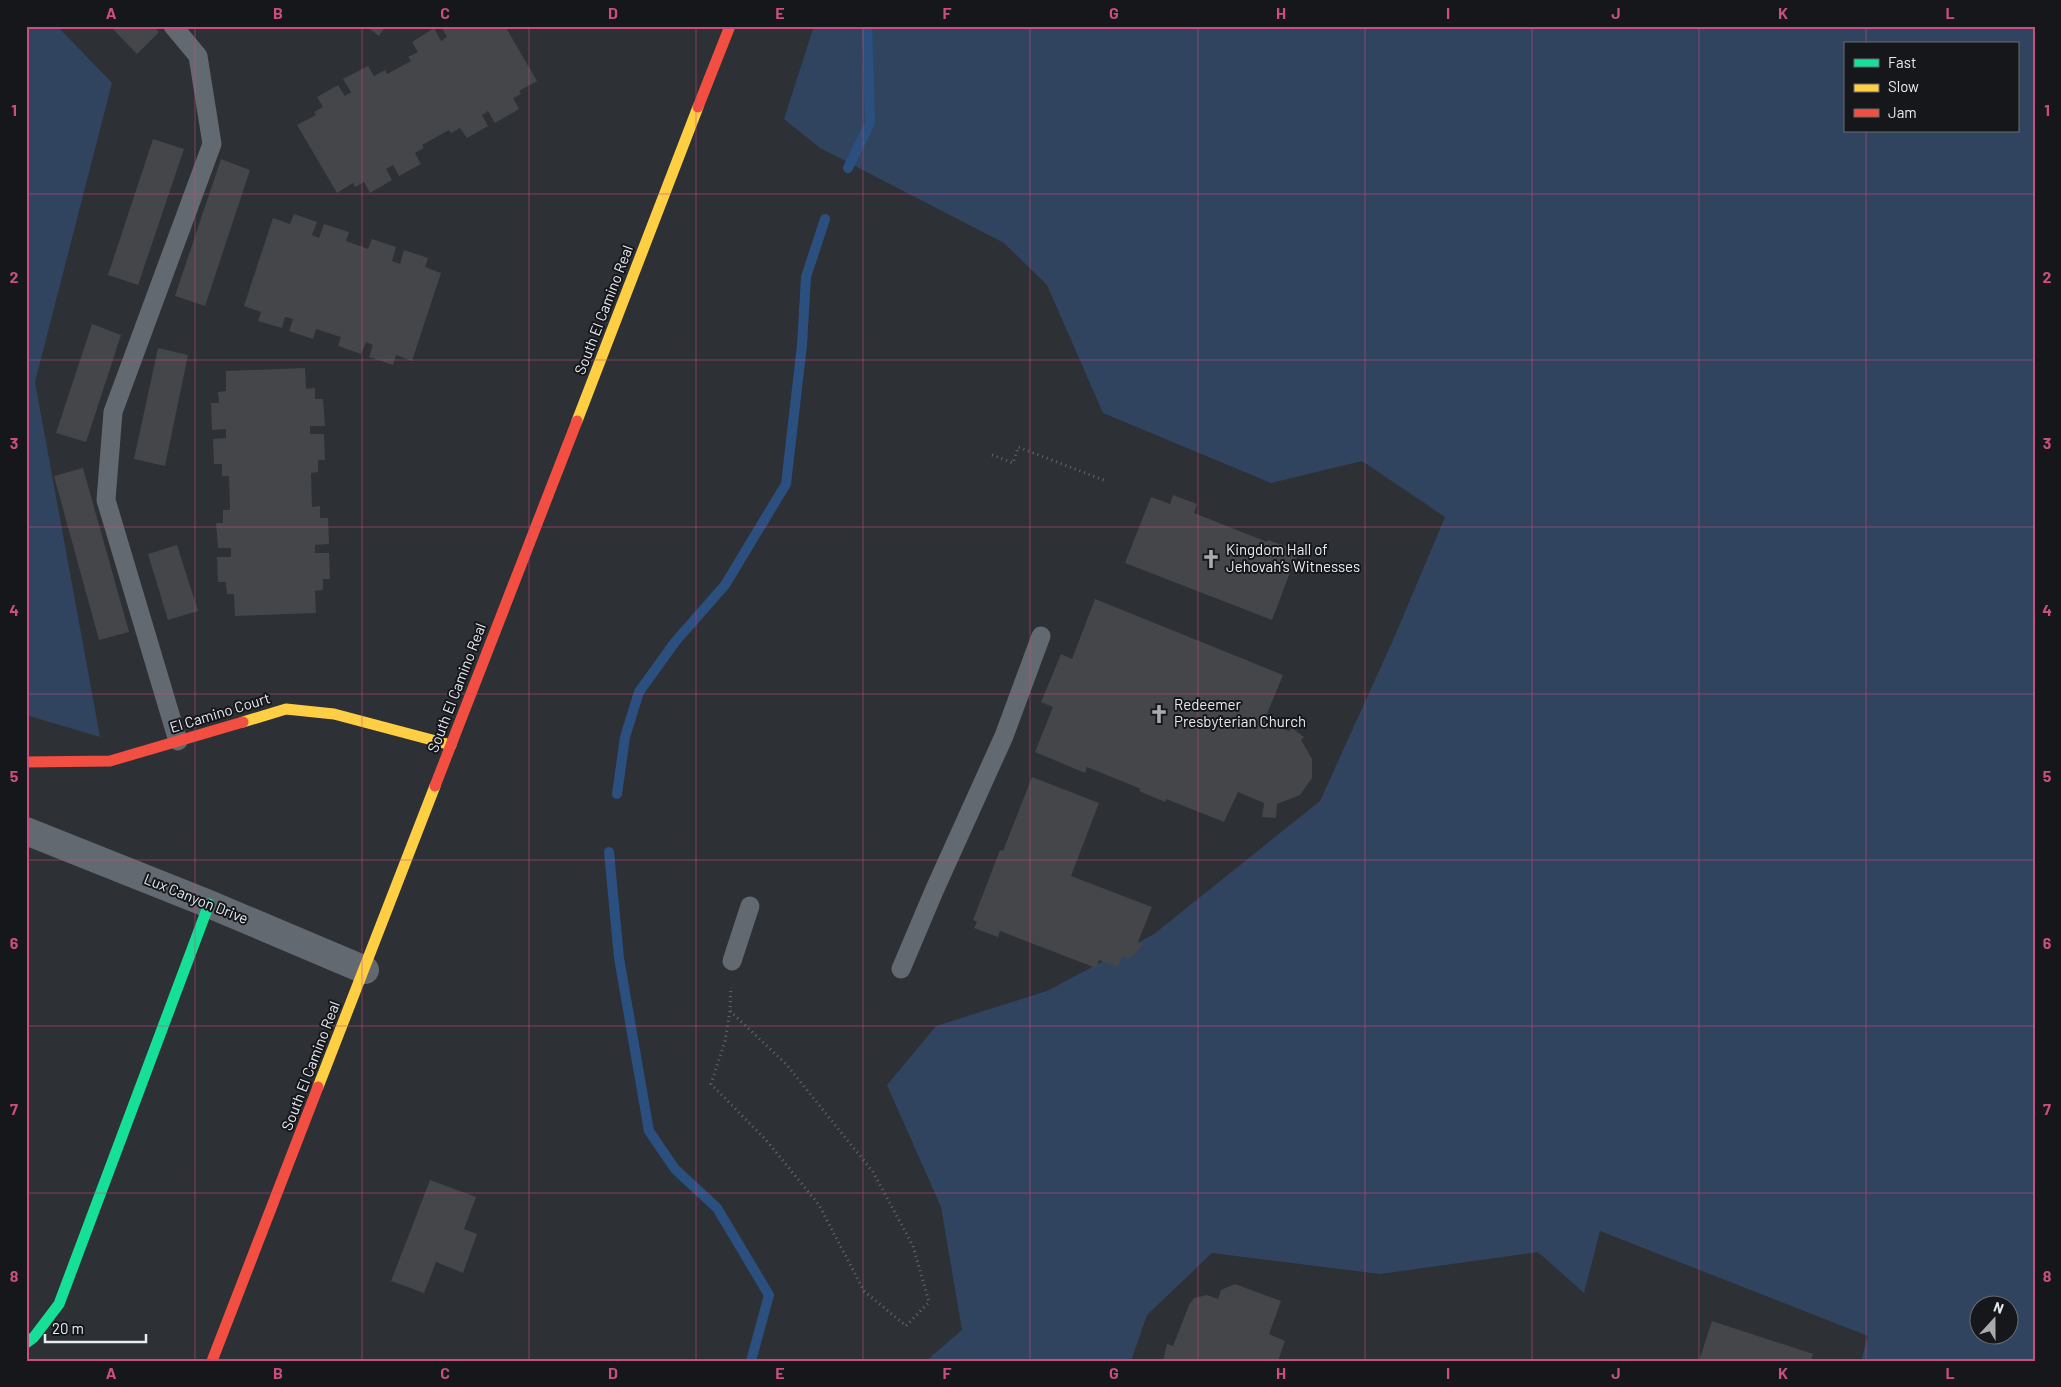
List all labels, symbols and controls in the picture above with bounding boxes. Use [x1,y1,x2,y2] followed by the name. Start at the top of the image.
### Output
[106,3,117,22] text: A
[273,3,283,22] text: B
[440,3,450,22] text: C
[608,3,618,22] text: D
[775,3,785,22] text: E
[943,3,952,22] text: F
[1109,3,1119,22] text: G
[1276,3,1286,22] text: H
[1446,3,1450,22] text: I
[1611,3,1621,22] text: J
[1778,3,1788,22] text: K
[1945,3,1955,22] text: L
[1844,42,2018,132] legend
[1888,53,1916,71] text: Fast
[1888,77,1919,95] text: Slow
[11,100,17,119] text: 1
[2044,100,2050,119] text: 1
[1888,103,1917,121] text: Jam
[570,242,636,377] street label: South El Camino Real
[10,267,19,286] text: 2
[2043,267,2052,286] text: 2
[10,433,18,452] text: 3
[2043,433,2051,452] text: 3
[1226,540,1360,575] place label: Kingdom Hall of Jehovah’s Witnesses
[1200,548,1222,570] church icon: Kingdom Hall of Jehovah’s Witnesses
[9,600,19,619] text: 4
[2042,600,2052,619] text: 4
[423,620,489,755] street label: South El Camino Real
[167,688,272,736] street label: El Camino Court
[1174,695,1306,730] place label: Redeemer Presbyterian Church
[1148,703,1170,725] church icon: Redeemer Presbyterian Church
[10,766,19,785] text: 5
[2043,766,2052,785] text: 5
[142,869,251,927] street label: Lux Canyon Drive
[10,933,19,952] text: 6
[2043,933,2052,952] text: 6
[277,998,343,1133] street label: South El Camino Real
[10,1099,18,1118] text: 7
[2043,1099,2051,1118] text: 7
[10,1266,19,1285] text: 8
[2043,1266,2052,1285] text: 8
[1968,1294,2018,1344] north arrow
[1991,1298,2006,1317] text: N
[45,1312,146,1344] scale bar
[52,1319,84,1337] text: 20 m
[106,1363,117,1382] text: A
[273,1363,283,1382] text: B
[440,1363,450,1382] text: C
[608,1363,618,1382] text: D
[775,1363,785,1382] text: E
[943,1363,952,1382] text: F
[1109,1363,1119,1382] text: G
[1276,1363,1286,1382] text: H
[1446,1363,1450,1382] text: I
[1611,1363,1621,1382] text: J
[1778,1363,1788,1382] text: K
[1945,1363,1955,1382] text: L

